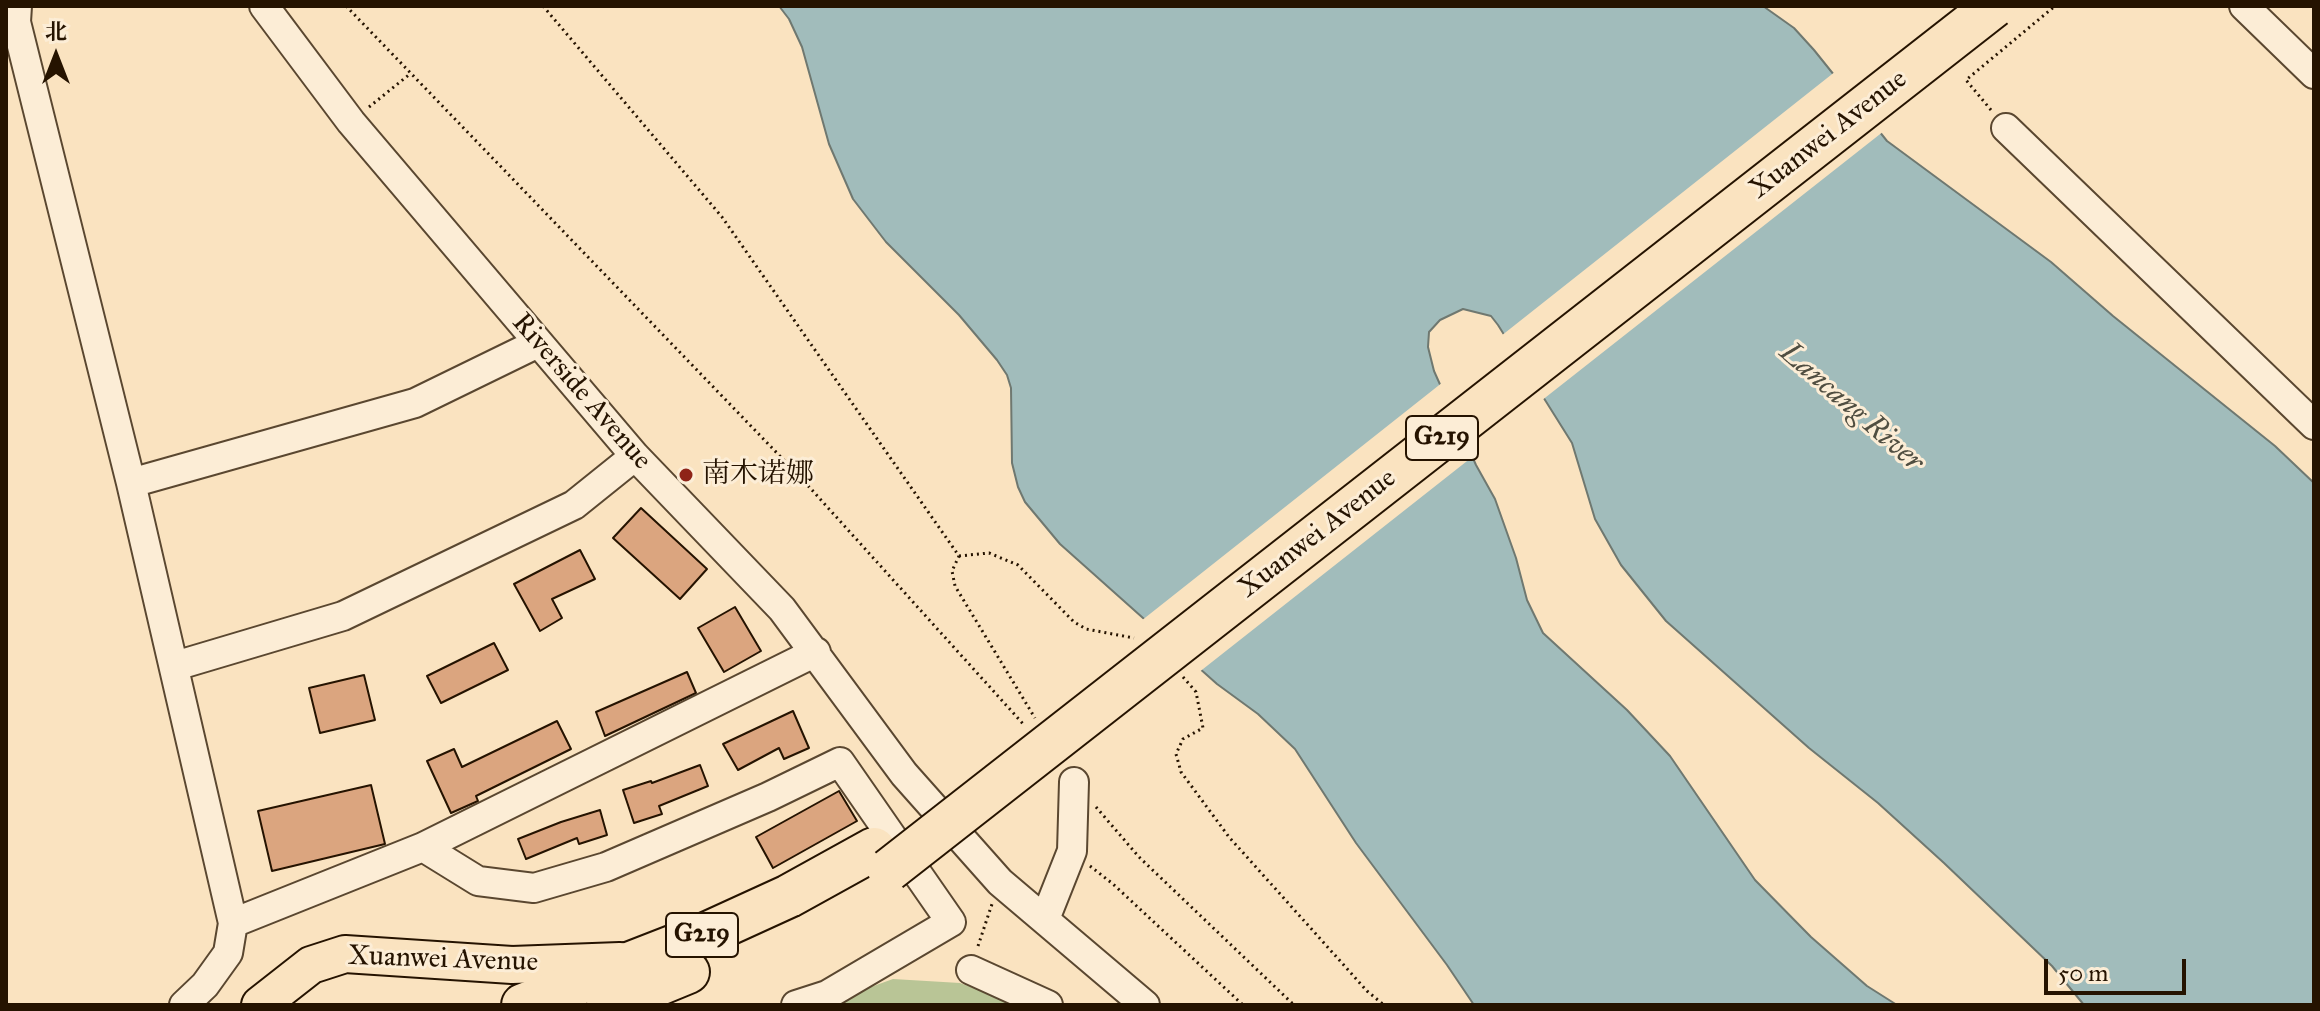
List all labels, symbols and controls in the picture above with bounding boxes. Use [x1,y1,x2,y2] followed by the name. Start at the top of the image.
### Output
[16,16,96,96] north arrow
[45,18,67,45] text: 北
[1744,63,1914,207] street label: Xuanwei Avenue
[504,307,658,477] street label: Riverside Avenue
[1772,336,1930,480] water label: Lancang River
[1406,416,1478,460] road number: G219
[702,458,814,492] place label: 南木诺娜
[1233,462,1403,606] street label: Xuanwei Avenue
[677,466,695,484] marker: 南木诺娜
[666,913,738,957] road number: G219
[347,940,539,980] street label: Xuanwei Avenue
[2048,943,2190,993] scale bar
[2058,958,2108,988] text: 50 m

